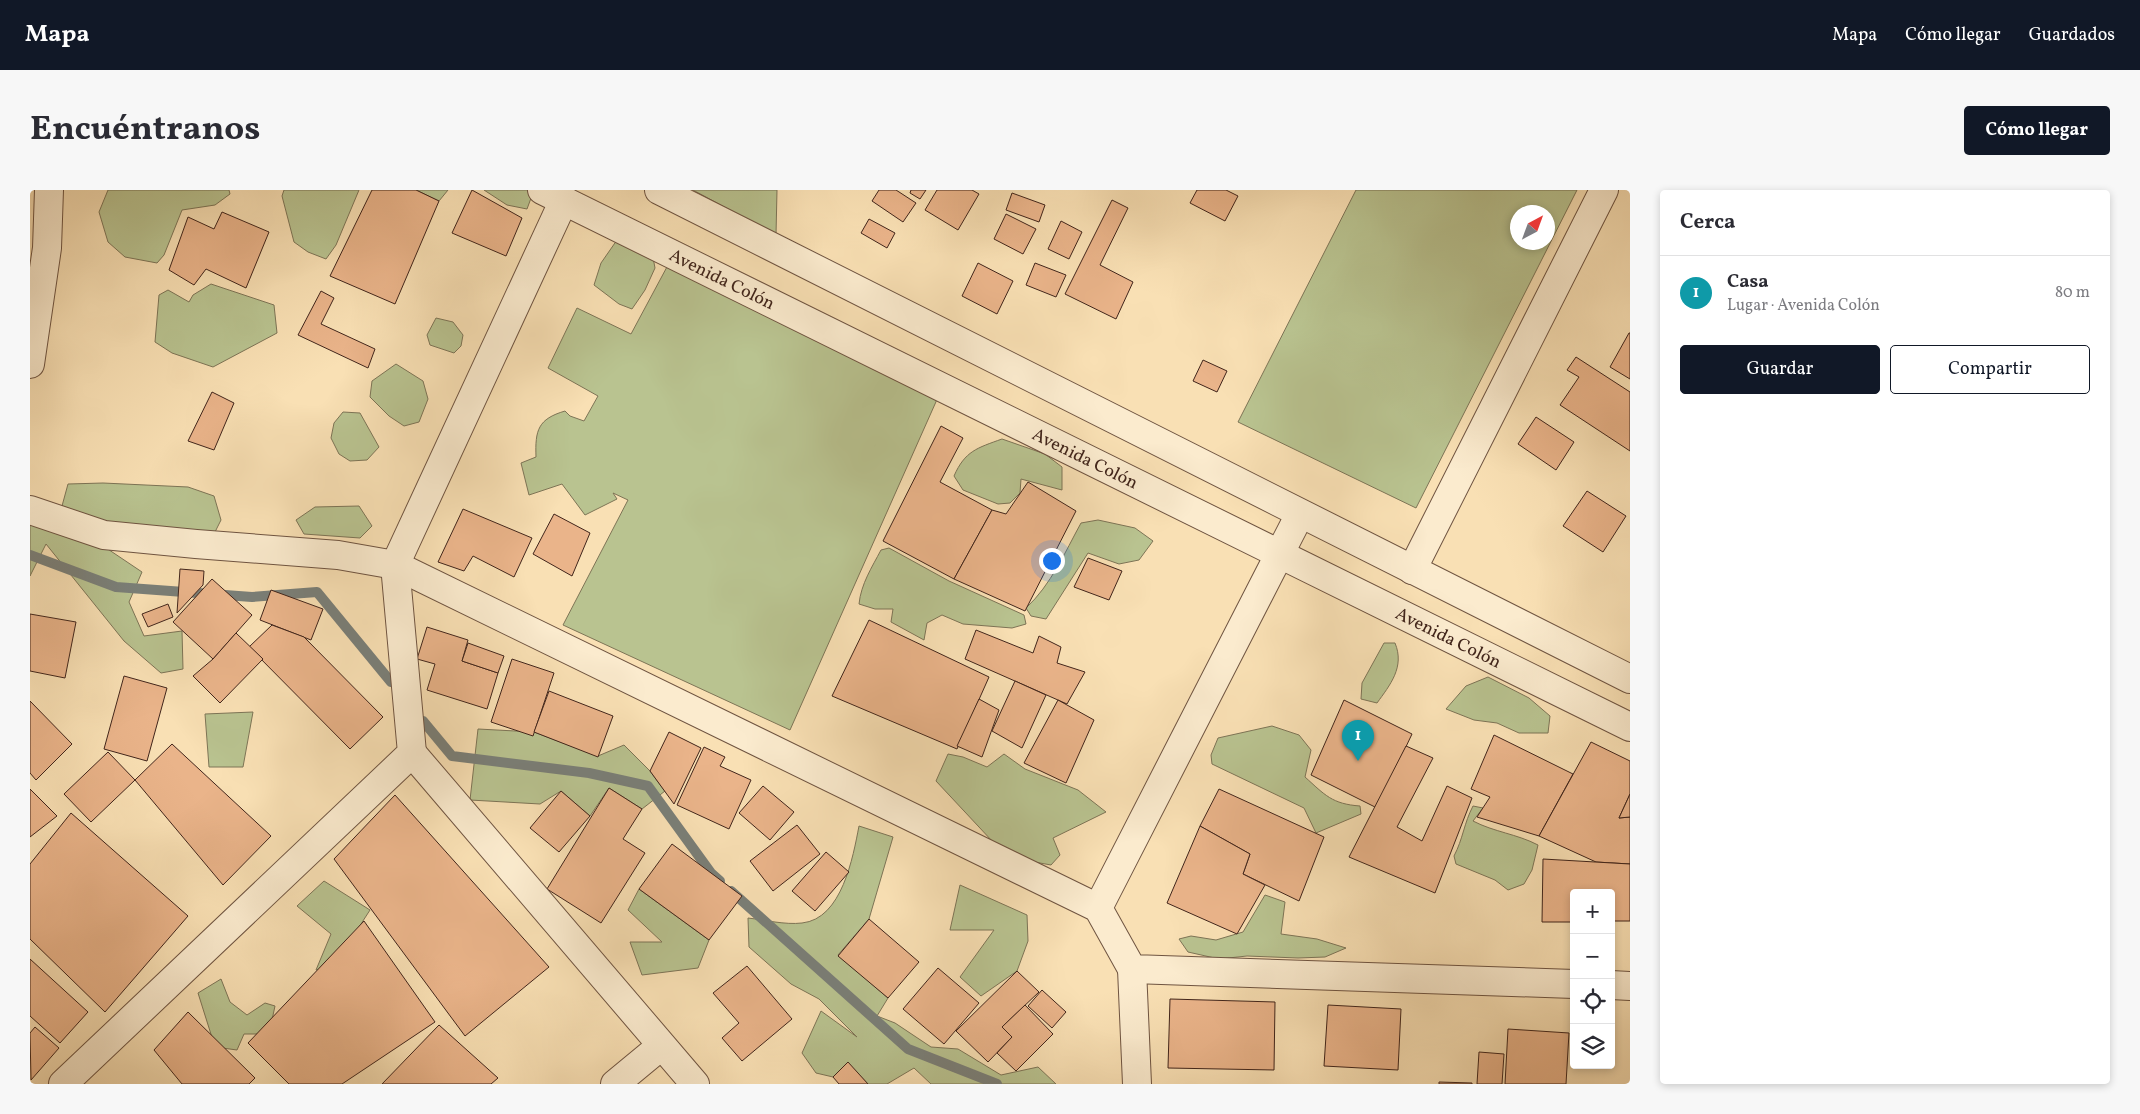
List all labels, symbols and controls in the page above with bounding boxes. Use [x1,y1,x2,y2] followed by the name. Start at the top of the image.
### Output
[25,18,90,52] text: Mapa
[1832,23,1877,48] text: Mapa
[1905,23,2001,48] text: Cómo llegar
[2029,23,2115,48] text: Guardados
[30,106,260,154] text: Encuéntranos
[1964,106,2110,155] button: Cómo llegar
[1510,205,1555,250] north arrow
[1680,208,1735,237] text: Cerca
[664,244,779,317] street label: Avenida Colón
[1727,269,1769,295] text: Casa
[1693,282,1699,304] text: 1
[2055,282,2090,304] text: 80 m
[1727,295,1880,317] text: Lugar · Avenida Colón
[1680,345,1880,394] button: Guardar
[1890,345,2090,394] button: Compartir
[1028,423,1142,496] street label: Avenida Colón
[1039,548,1065,574] your location
[1391,602,1505,676] street label: Avenida Colón
[1342,720,1374,761] pin: 1
[1570,889,1615,1069] map controls
[1570,889,1615,934] button: +
[1570,934,1615,979] button: −
[1570,979,1615,1024] button: locate
[1570,1024,1615,1069] button: layers

